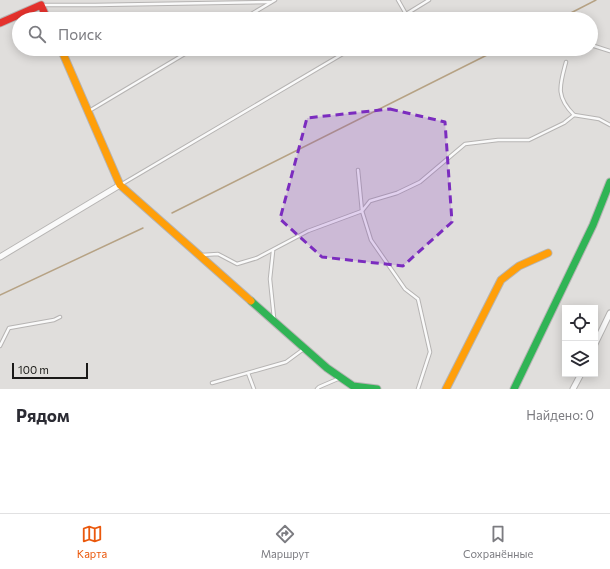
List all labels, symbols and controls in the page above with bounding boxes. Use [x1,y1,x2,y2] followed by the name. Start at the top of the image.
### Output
[12,12,598,56] search box
[26,23,48,45] icon: search
[58,25,102,43] text: Поиск
[562,305,598,377] map controls
[562,305,598,341] button: locate
[562,341,598,377] button: layers
[12,361,88,380] scale bar
[18,363,49,376] text: 100 m
[16,405,70,426] text: Рядом
[526,407,594,423] text: Найдено: 0
[77,523,107,560] tab: Карта
[261,523,309,560] tab: Маршрут
[463,523,533,560] tab: Сохранённые

